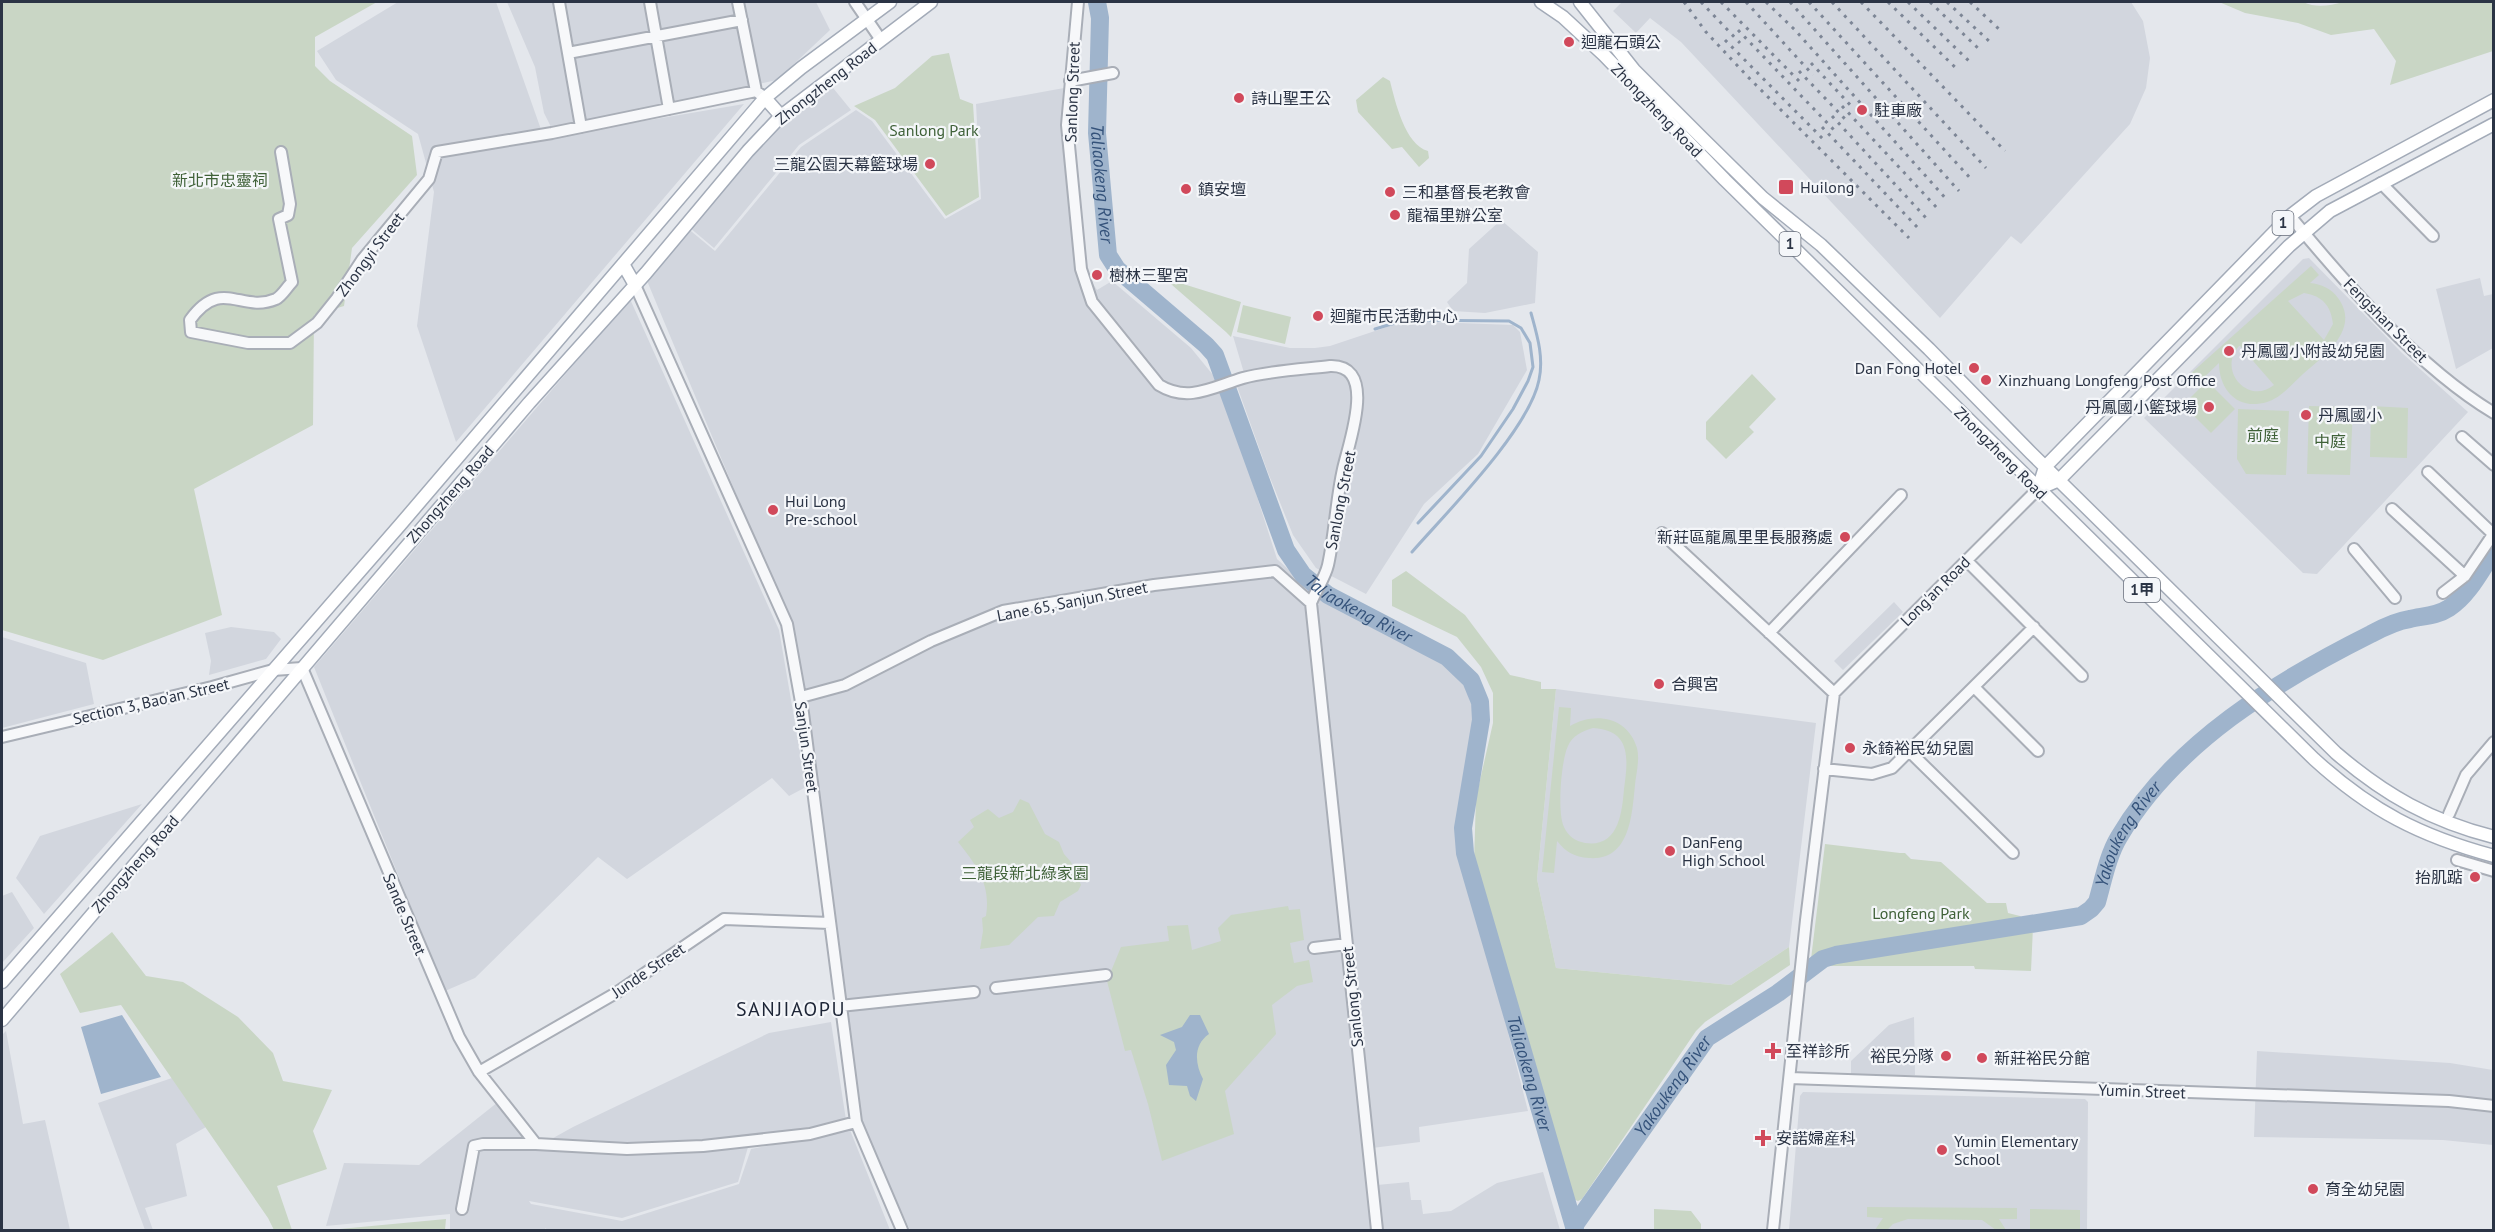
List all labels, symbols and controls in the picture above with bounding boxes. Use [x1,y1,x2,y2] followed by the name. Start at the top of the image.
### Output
[1581,32,1661,52] place label: 迴龍石頭公
[1562,35,1576,49] marker: 迴龍石頭公
[771,37,881,129] street label: Zhongzheng Road
[1060,41,1084,143] street label: Sanlong Street
[1607,59,1707,161] street label: Zhongzheng Road
[1251,88,1331,108] place label: 詩山聖王公
[1232,91,1246,105] marker: 詩山聖王公
[1874,100,1922,120] place label: 駐車廠
[1855,103,1869,117] marker: 駐車廠
[889,120,979,140] park label: Sanlong Park
[1086,124,1119,245] water label: Taliaokeng River
[774,154,918,174] place label: 三龍公園天幕籃球場
[923,157,937,171] marker: 三龍公園天幕籃球場
[172,170,268,190] park label: 新北市忠靈祠
[1800,177,1854,197] place label: Huilong
[1777,178,1795,196] marker: Huilong
[1198,179,1246,199] place label: 鎮安壇
[1179,182,1193,196] marker: 鎮安壇
[1402,182,1530,202] place label: 三和基督長老教會
[1383,185,1397,199] marker: 三和基督長老教會
[1407,205,1503,225] place label: 龍福里辦公室
[332,207,409,300] street label: Zhongyi Street
[1388,208,1402,222] marker: 龍福里辦公室
[2272,211,2294,235] road number: 1
[1780,232,1800,256] road number: 1
[1109,265,1189,285] place label: 樹林三聖宮
[1090,268,1104,282] marker: 樹林三聖宮
[2340,274,2433,367] street label: Fengshan Street
[1330,306,1458,326] place label: 迴龍市民活動中心
[1311,309,1325,323] marker: 迴龍市民活動中心
[2241,341,2385,361] place label: 丹鳳國小附設幼兒園
[2222,344,2236,358] marker: 丹鳳國小附設幼兒園
[1855,358,1962,378] place label: Dan Fong Hotel
[1967,361,1981,375] marker: Dan Fong Hotel
[1998,370,2216,390] place label: Xinzhuang Longfeng Post Office
[1979,373,1993,387] marker: Xinzhuang Longfeng Post Office
[2085,397,2197,417] place label: 丹鳳國小籃球場
[2202,400,2216,414] marker: 丹鳳國小籃球場
[1950,402,2052,504] street label: Zhongzheng Road
[2318,405,2382,425] place label: 丹鳳國小
[2299,408,2313,422] marker: 丹鳳國小
[2247,425,2279,445] park label: 前庭
[2314,431,2346,451] park label: 中庭
[402,441,498,547] street label: Zhongzheng Road
[1321,448,1360,551] street label: Sanlong Street
[785,491,858,529] place label: Hui Long Pre-school
[766,503,780,517] marker: Hui Long Pre-school
[1657,527,1833,547] place label: 新莊區龍鳳里里長服務處
[1838,530,1852,544] marker: 新莊區龍鳳里里長服務處
[1896,552,1974,630] street label: Long'an Road
[1300,569,1417,648] water label: Taliaokeng River
[995,576,1150,625] street label: Lane 65, Sanjun Street
[2124,578,2160,602] road number: 1甲
[71,673,232,729] street label: Section 3, Bao'an Street
[1671,674,1719,694] place label: 合興宮
[1652,677,1666,691] marker: 合興宮
[791,700,823,794] street label: Sanjun Street
[1862,738,1974,758] place label: 永錡裕民幼兒園
[1843,741,1857,755] marker: 永錡裕民幼兒園
[2089,775,2167,890] water label: Yakoukeng River
[87,811,183,917] street label: Zhongzheng Road
[1682,832,1765,870] place label: DanFeng High School
[1663,844,1677,858] marker: DanFeng High School
[961,863,1089,883] park label: 三龍段新北綠家園
[2415,867,2463,887] place label: 抬肌踮
[379,870,431,959] street label: Sande Street
[2468,870,2482,884] marker: 抬肌踮
[1872,903,1970,923] park label: Longfeng Park
[607,938,689,1002] street label: Junde Street
[1337,945,1367,1048] street label: Sanlong Street
[736,996,846,1022] district label: SANJIAOPU
[1502,1013,1558,1135] water label: Taliaokeng River
[1629,1030,1717,1141] water label: Yakoukeng River
[1786,1041,1850,1061] place label: 至祥診所
[1764,1042,1782,1060] marker: 至祥診所
[1870,1046,1934,1066] place label: 裕民分隊
[1994,1048,2090,1068] place label: 新莊裕民分館
[1939,1049,1953,1063] marker: 裕民分隊
[1975,1051,1989,1065] marker: 新莊裕民分館
[2098,1079,2187,1103] street label: Yumin Street
[1776,1128,1856,1148] place label: 安諾婦産科
[1754,1129,1772,1147] marker: 安諾婦産科
[1954,1131,2079,1169] place label: Yumin Elementary School
[1935,1143,1949,1157] marker: Yumin Elementary School
[2325,1179,2405,1199] place label: 育全幼兒園
[2306,1182,2320,1196] marker: 育全幼兒園

